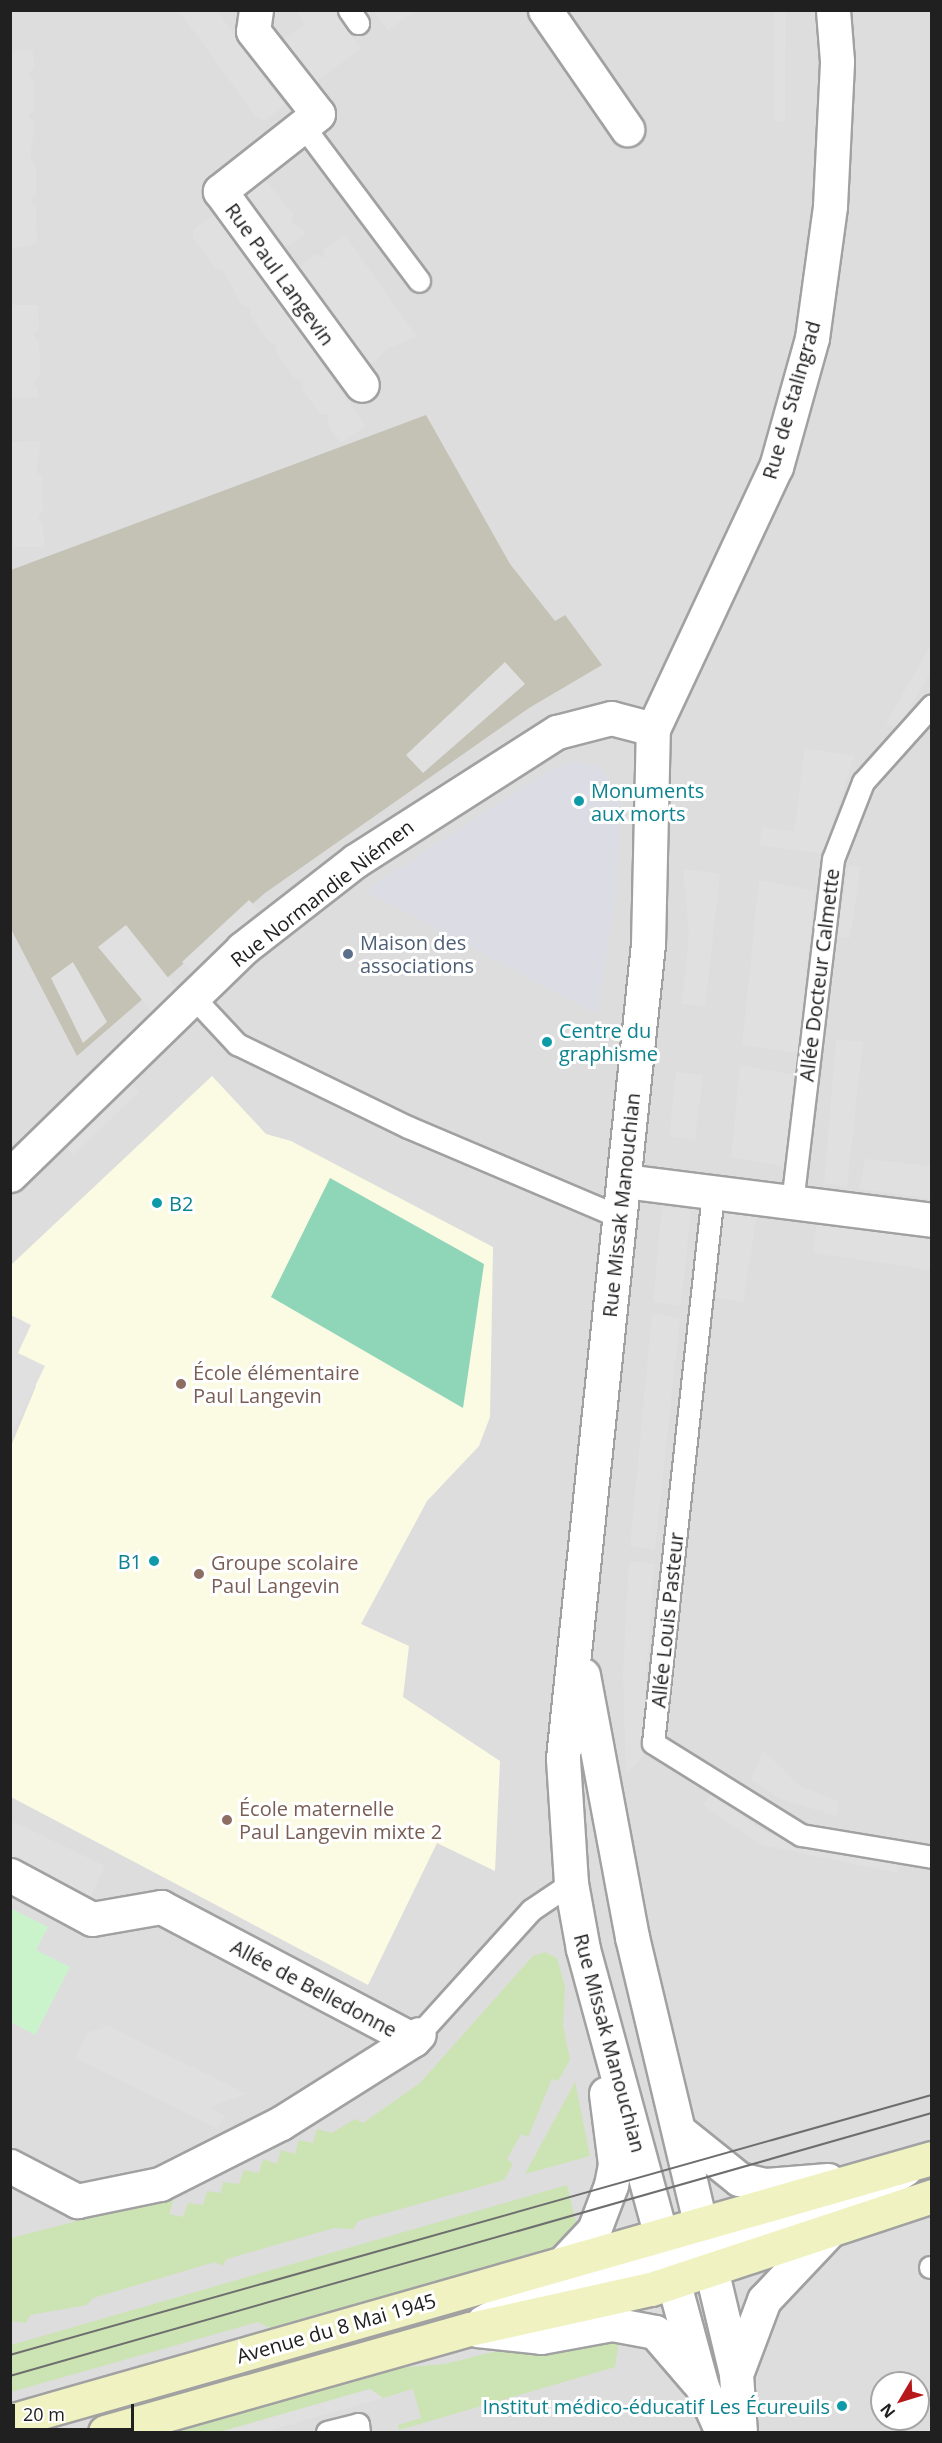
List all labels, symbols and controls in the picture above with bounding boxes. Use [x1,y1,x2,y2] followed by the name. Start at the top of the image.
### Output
[220,198,340,350] street label: Rue Paul Langevin
[757,318,825,482] street label: Rue de Stalingrad
[591,778,704,825] place label: Monuments aux morts
[572,794,586,808] marker: Monuments aux morts
[226,814,418,972] street label: Rue Normandie Niémen
[794,867,844,1083] street label: Allée Docteur Calmette
[360,930,474,977] place label: Maison des associations
[341,947,355,961] marker: Maison des associations
[559,1018,658,1065] place label: Centre du graphisme
[540,1035,554,1049] marker: Centre du graphisme
[597,1091,645,1319] street label: Rue Missak Manouchian
[169,1191,193,1215] place label: B2
[150,1196,164,1210] marker: B2
[193,1360,359,1407] place label: École élémentaire Paul Langevin
[174,1377,188,1391] marker: École élémentaire Paul Langevin
[646,1531,688,1709] street label: Allée Louis Pasteur
[118,1549,142,1573] place label: B1
[211,1550,358,1597] place label: Groupe scolaire Paul Langevin
[147,1554,161,1568] marker: B1
[192,1567,206,1581] marker: Groupe scolaire Paul Langevin
[239,1796,442,1843] place label: École maternelle Paul Langevin mixte 2
[220,1813,234,1827] marker: École maternelle Paul Langevin mixte 2
[569,1931,651,2155] street label: Rue Missak Manouchian
[227,1934,401,2042] street label: Allée de Belledonne
[234,2288,438,2368] street label: Avenue du 8 Mai 1945
[870,2371,930,2431] north arrow
[15,2392,136,2430] scale bar
[482,2394,830,2418] place label: Institut médico-éducatif Les Écureuils
[835,2399,849,2413] marker: Institut médico-éducatif Les Écureuils
[875,2399,900,2423] text: N
[23,2402,65,2426] text: 20 m

